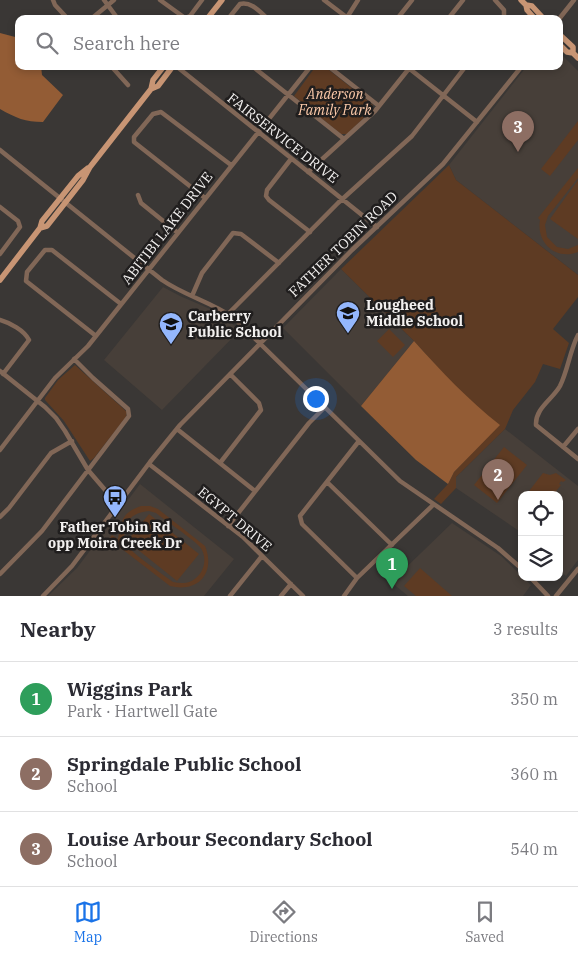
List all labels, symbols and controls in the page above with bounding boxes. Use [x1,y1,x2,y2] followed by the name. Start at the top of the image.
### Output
[15,15,563,70] search box
[33,29,61,57] icon: search
[73,31,180,55] text: Search here
[297,85,372,119] park label: Anderson Family Park
[224,89,342,187] street label: FAIRSERVICE DRIVE
[502,111,534,152] pin: 3
[117,168,217,288] street label: ABITIBI LAKE DRIVE
[285,187,401,301] street label: FATHER TOBIN ROAD
[366,296,464,330] place label: Lougheed Middle School
[335,300,361,334] school or university icon: Lougheed Middle School
[188,307,282,341] place label: Carberry Public School
[158,311,184,345] school or university icon: Carberry Public School
[303,386,329,412] your location
[482,459,514,500] pin: 2
[194,483,276,555] street label: EGYPT DRIVE
[102,484,128,518] bus stop icon: Father Tobin Rd opp Moira Creek Dr
[518,491,563,581] map controls
[518,491,563,536] button: locate
[48,518,182,552] place label: Father Tobin Rd opp Moira Creek Dr
[518,536,563,581] button: layers
[376,548,408,589] pin: 1
[20,615,96,643] text: Nearby
[493,619,558,639] text: 3 results
[67,677,192,701] text: Wiggins Park
[31,689,41,709] text: 1
[510,689,558,709] text: 350 m
[67,701,217,721] text: Park · Hartwell Gate
[67,752,301,776] text: Springdale Public School
[31,764,41,784] text: 2
[510,764,558,784] text: 360 m
[67,776,118,796] text: School
[67,827,373,851] text: Louise Arbour Secondary School
[31,839,41,859] text: 3
[510,839,558,859] text: 540 m
[67,851,118,871] text: School
[74,898,102,946] tab: Map
[250,898,318,946] tab: Directions
[465,898,504,946] tab: Saved

